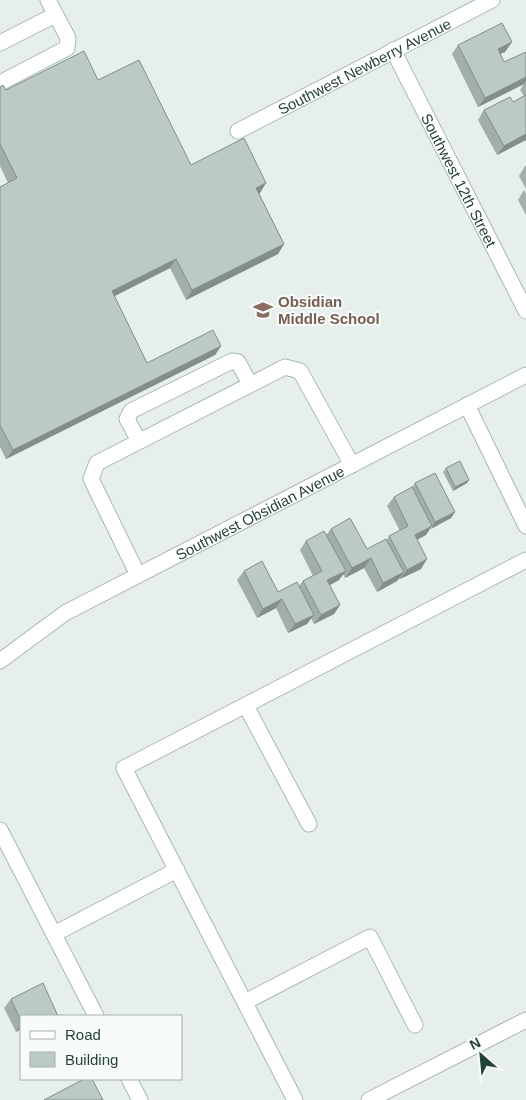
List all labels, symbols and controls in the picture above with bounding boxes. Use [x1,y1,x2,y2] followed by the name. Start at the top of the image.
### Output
[275,14,454,118] street label: Southwest Newberry Avenue
[418,110,501,250] street label: Southwest 12th Street
[278,293,380,327] place label: Obsidian Middle School
[252,299,274,321] school or university icon: Obsidian Middle School
[173,462,347,563] street label: Southwest Obsidian Avenue
[20,1015,182,1080] legend
[65,1026,101,1043] text: Road
[456,1030,506,1080] north arrow
[467,1034,483,1053] text: N
[65,1051,118,1068] text: Building

